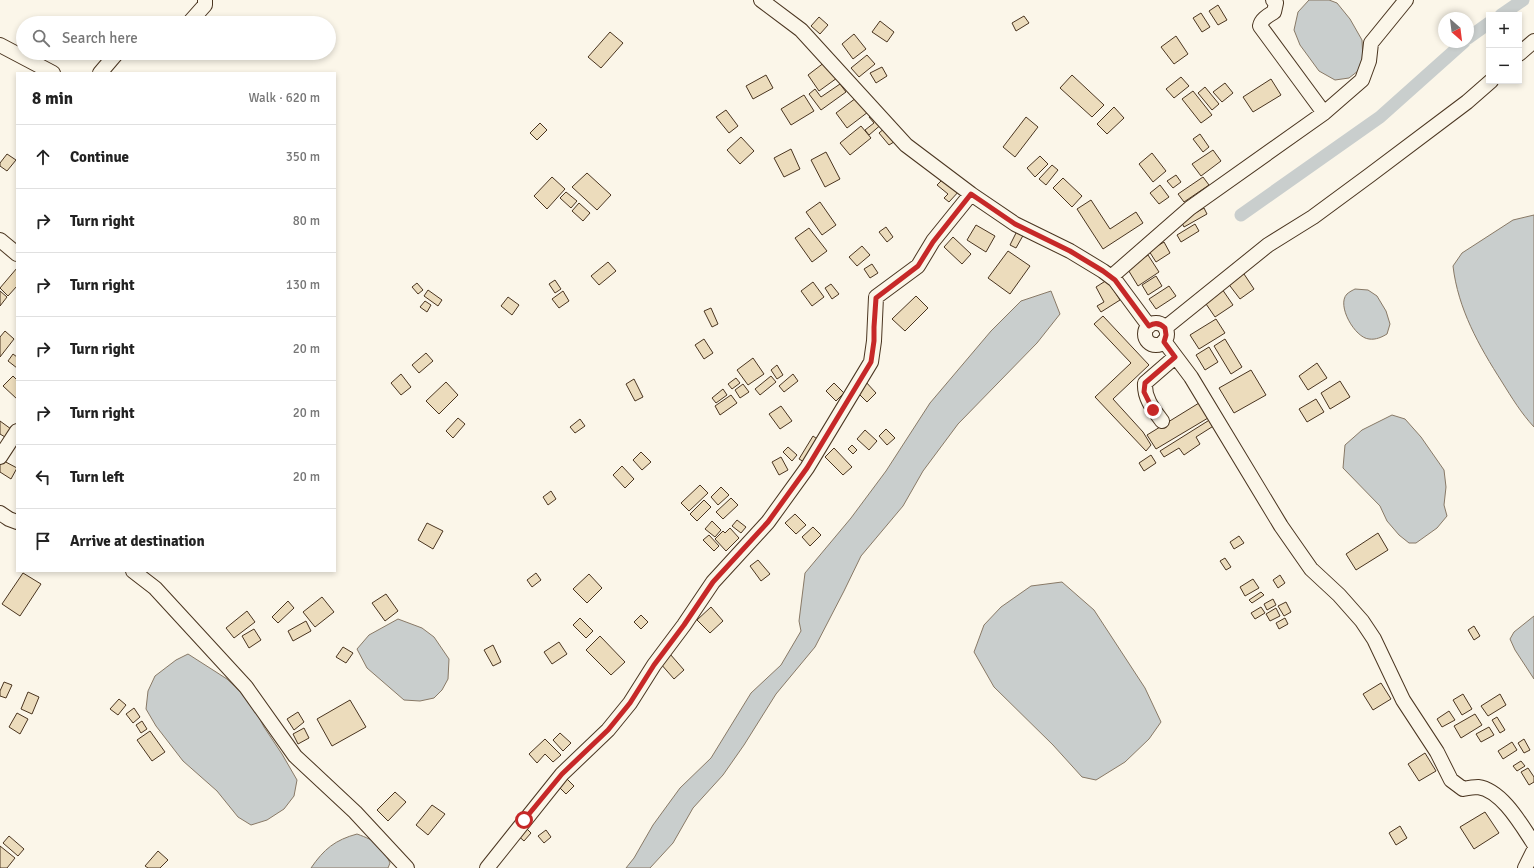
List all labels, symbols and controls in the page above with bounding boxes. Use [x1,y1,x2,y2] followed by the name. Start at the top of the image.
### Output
[1438,12,1474,48] north arrow
[1486,12,1522,84] map controls
[1486,12,1522,48] button: +
[16,16,336,60] search box
[30,27,52,49] icon: search
[62,29,138,47] text: Search here
[1486,48,1522,84] button: −
[32,88,73,109] text: 8 min
[249,90,320,106] text: Walk · 620 m
[32,146,54,168] icon: ahead
[70,148,129,166] text: Continue
[286,149,320,165] text: 350 m
[32,210,54,232] icon: right
[70,212,135,230] text: Turn right
[293,213,320,229] text: 80 m
[32,274,54,296] icon: right
[70,276,135,294] text: Turn right
[286,277,320,293] text: 130 m
[32,338,54,360] icon: right
[70,340,135,358] text: Turn right
[293,341,320,357] text: 20 m
[1144,401,1162,419] route end
[32,402,54,424] icon: right
[70,404,135,422] text: Turn right
[293,405,320,421] text: 20 m
[32,466,54,488] icon: left
[70,468,124,486] text: Turn left
[293,469,320,485] text: 20 m
[32,530,54,552] icon: arrive
[70,532,205,550] text: Arrive at destination
[515,811,533,829] route start

